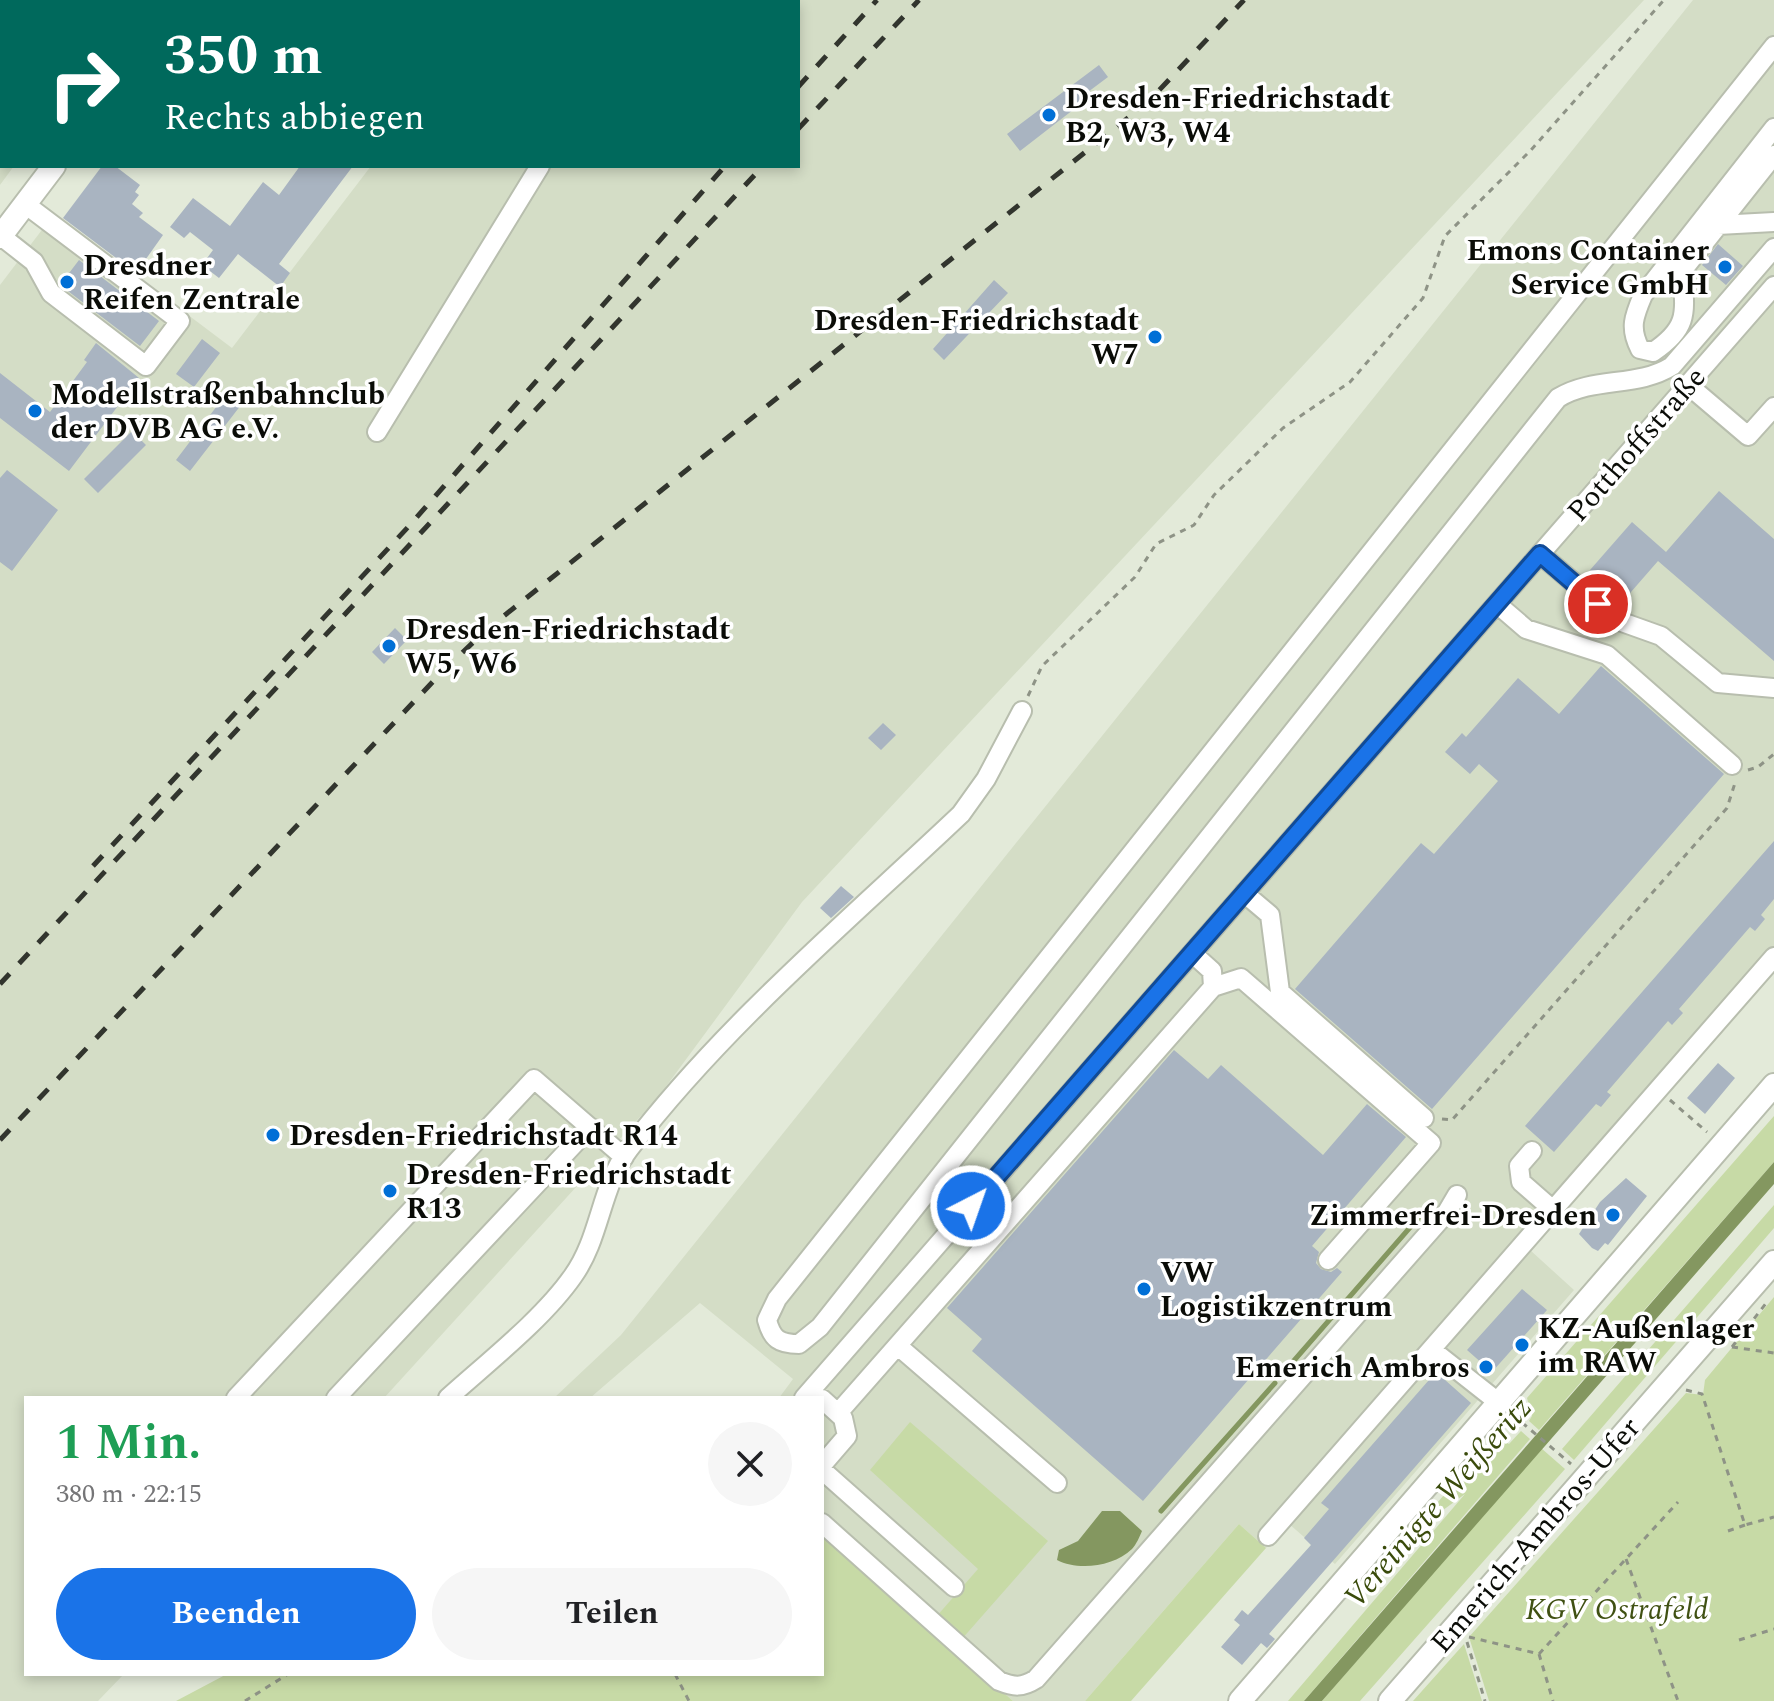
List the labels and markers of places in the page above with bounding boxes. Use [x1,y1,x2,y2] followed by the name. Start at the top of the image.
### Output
[1065,76,1391,156] place label: Dresden-Friedrichstadt B2, W3, W4
[1040,106,1058,124] marker: Dresden-Friedrichstadt B2, W3, W4
[1467,228,1709,308] place label: Emons Container Service GmbH
[83,243,300,323] place label: Dresdner Reifen Zentrale
[1716,258,1734,276] marker: Emons Container Service GmbH
[58,273,76,291] marker: Dresdner Reifen Zentrale
[813,298,1139,378] place label: Dresden-Friedrichstadt W7
[1146,328,1164,346] marker: Dresden-Friedrichstadt W7
[51,372,385,452] place label: Modellstraßenbahnclub der DVB AG e.V.
[26,402,44,420] marker: Modellstraßenbahnclub der DVB AG e.V.
[1564,570,1632,638] pin
[405,607,731,687] place label: Dresden-Friedrichstadt W5, W6
[380,637,398,655] marker: Dresden-Friedrichstadt W5, W6
[289,1113,678,1159] place label: Dresden-Friedrichstadt R14
[264,1126,282,1144] marker: Dresden-Friedrichstadt R14
[406,1152,732,1232] place label: Dresden-Friedrichstadt R13
[381,1182,399,1200] marker: Dresden-Friedrichstadt R13
[1309,1193,1597,1239] place label: Zimmerfrei-Dresden
[1604,1206,1622,1224] marker: Zimmerfrei-Dresden
[1160,1250,1392,1330] place label: VW Logistikzentrum
[1135,1280,1153,1298] marker: VW Logistikzentrum
[1538,1306,1755,1386] place label: KZ-Außenlager im RAW
[1513,1336,1531,1354] marker: KZ-Außenlager im RAW
[1235,1345,1470,1391] place label: Emerich Ambros
[1477,1358,1495,1376] marker: Emerich Ambros

